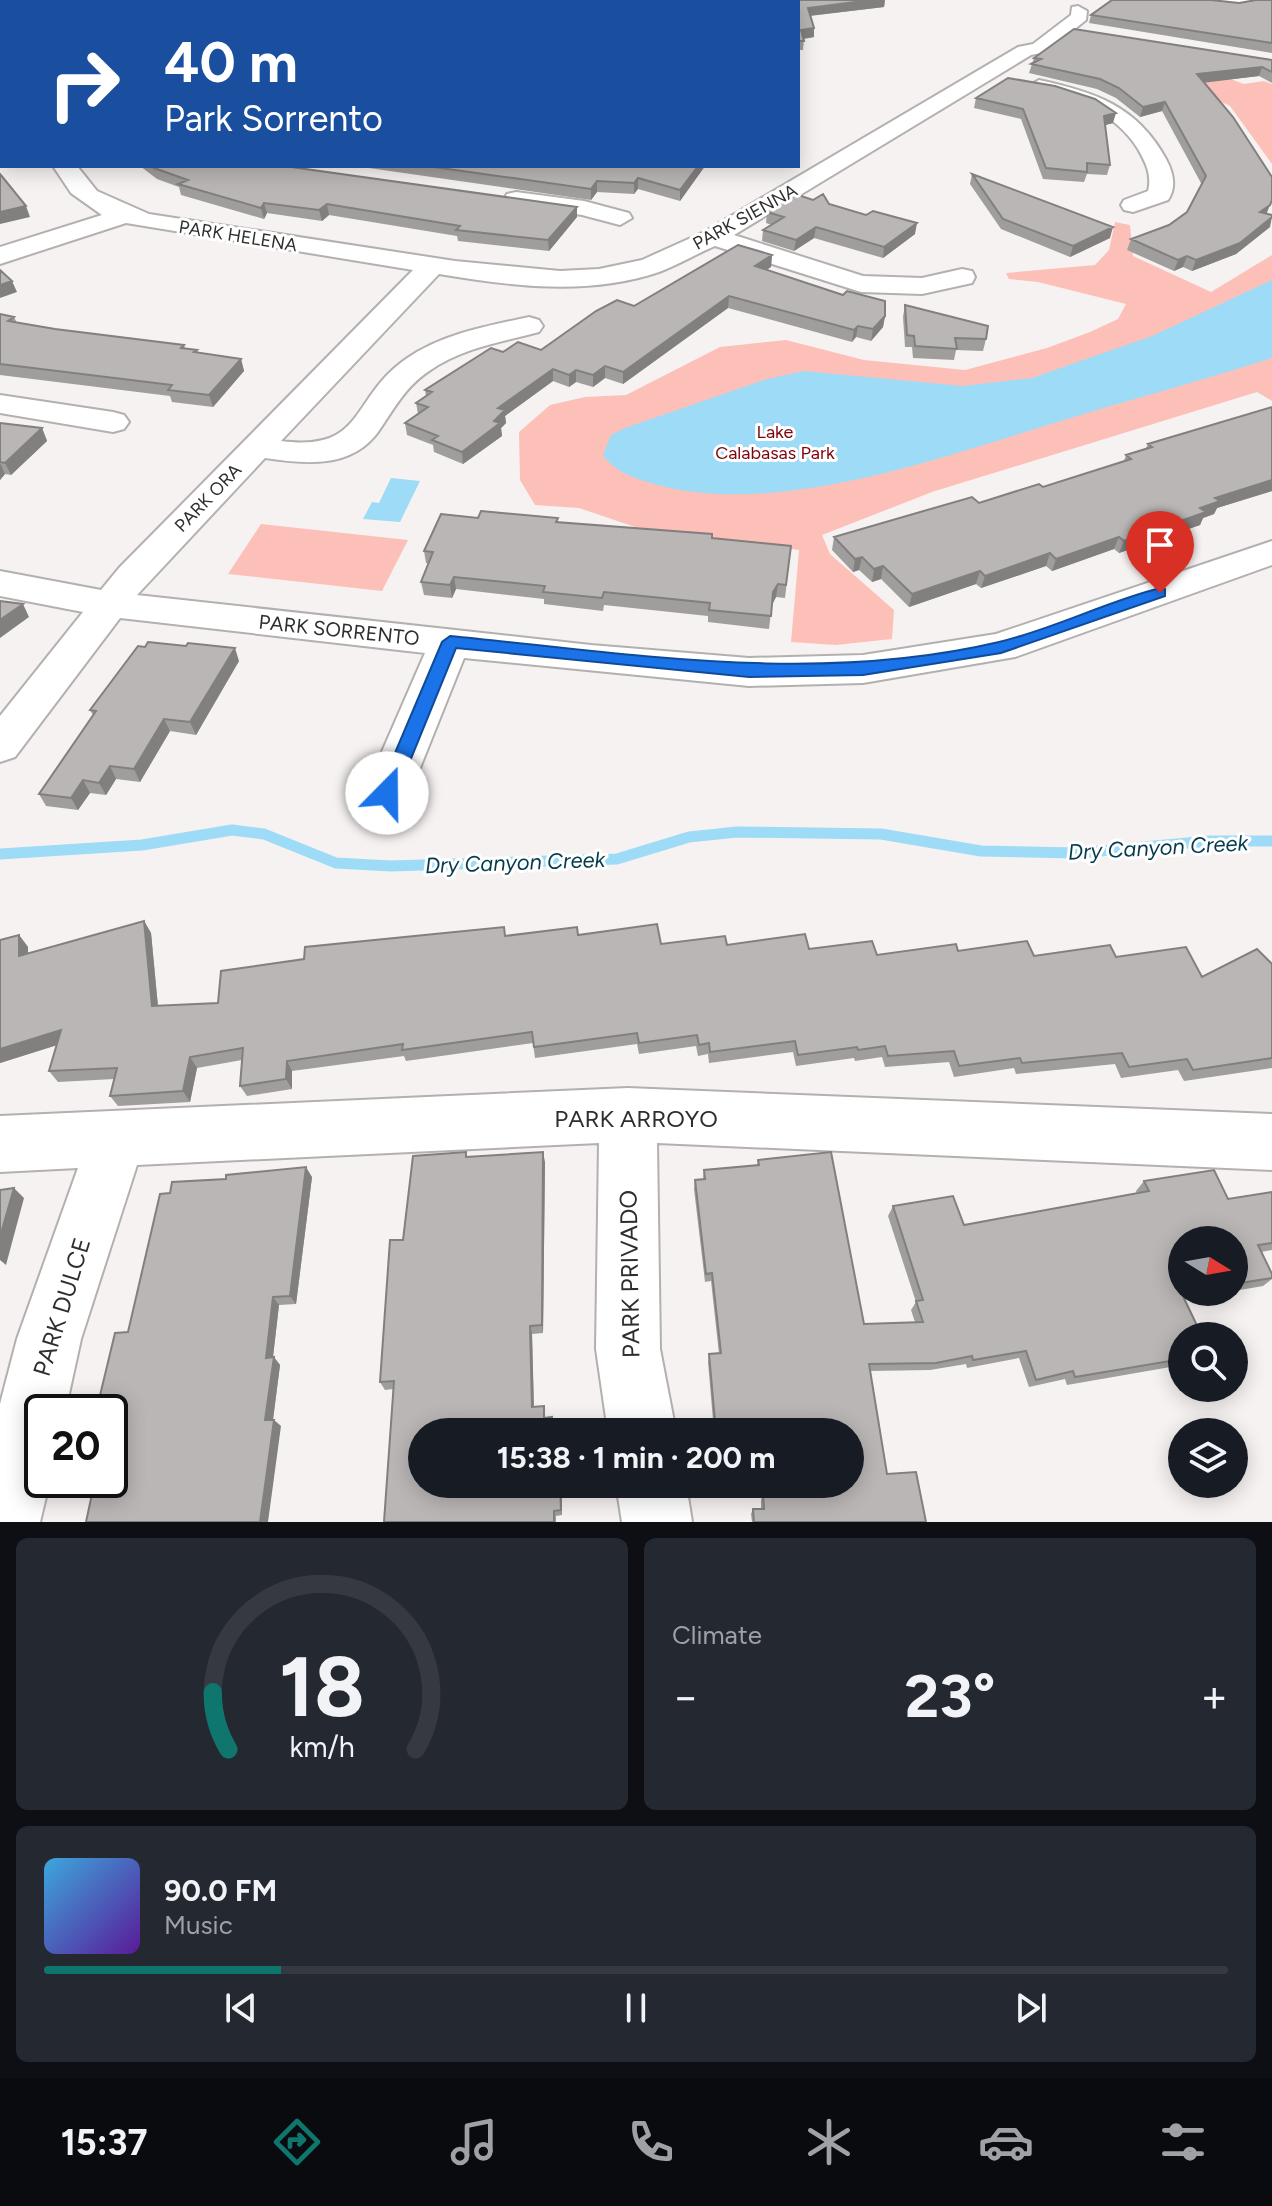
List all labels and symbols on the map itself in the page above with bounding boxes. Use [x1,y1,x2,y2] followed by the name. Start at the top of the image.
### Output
[689,179,801,255] street label: PARK SIENNA
[177,216,299,256] street label: PARK HELENA
[715,421,835,464] park label: Lake Calabasas Park
[170,459,246,537] street label: PARK ORA
[1126,511,1194,593] pin
[257,610,421,650] street label: PARK SORRENTO
[345,751,429,835] position arrow
[1067,829,1250,866] water label: Dry Canyon Creek
[424,846,607,879] water label: Dry Canyon Creek
[554,1104,718,1133] street label: PARK ARROYO
[614,1190,645,1358] street label: PARK PRIVADO
[1168,1226,1248,1306] north arrow
[27,1234,96,1380] street label: PARK DULCE
[24,1394,128,1498] speed limit sign: 20

